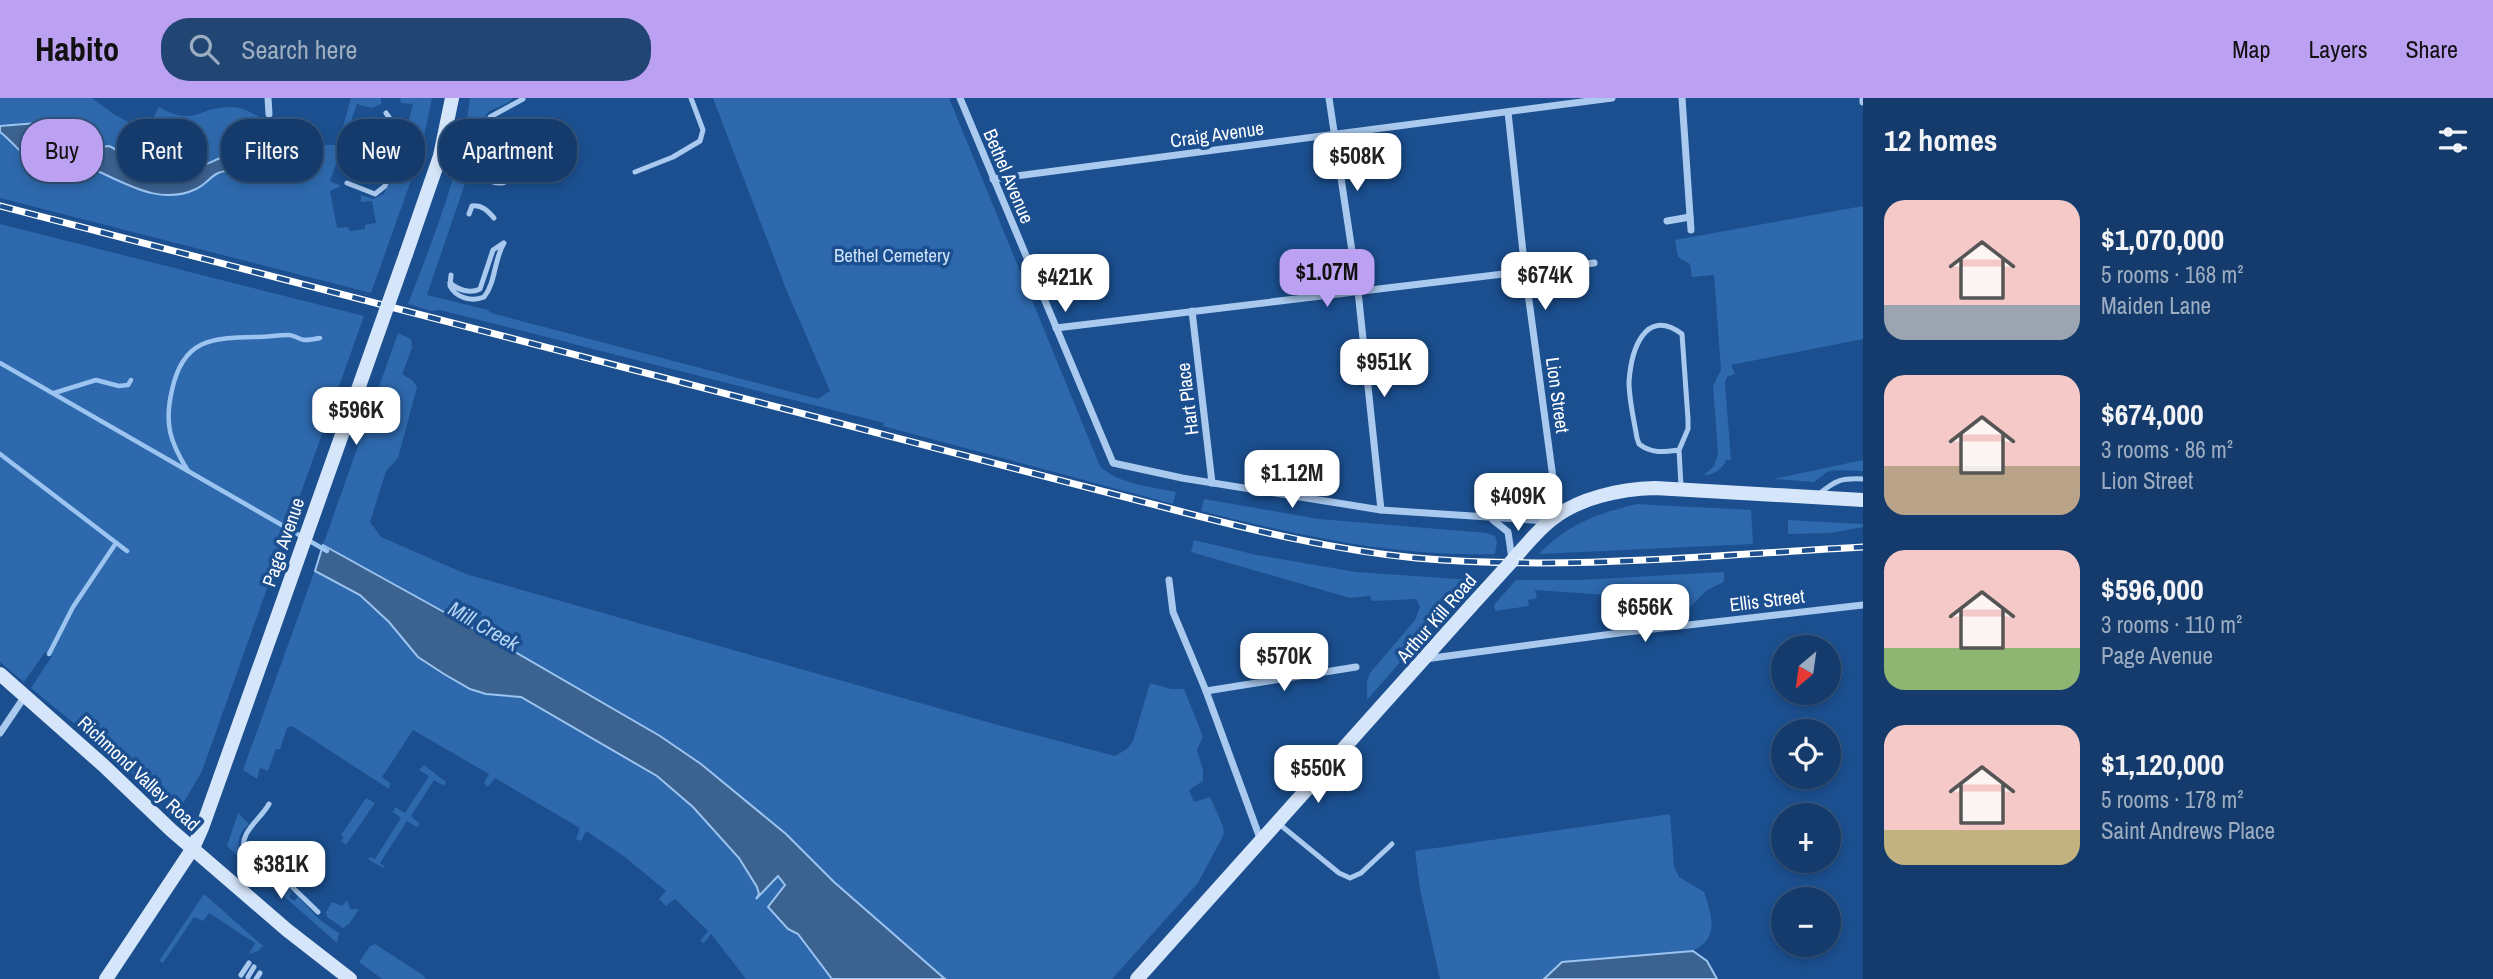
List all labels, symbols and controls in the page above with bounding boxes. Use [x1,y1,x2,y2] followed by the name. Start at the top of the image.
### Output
[161,18,651,81] search box
[35,27,119,71] text: Habito
[185,30,223,68] icon: search
[241,32,357,67] text: Search here
[2232,33,2270,65] text: Map
[2308,33,2367,65] text: Layers
[2405,33,2458,65] text: Share
[1169,115,1265,153] street label: Craig Avenue
[21,119,103,182] chip: Buy
[117,119,207,182] chip: Rent
[221,119,323,182] chip: Filters
[337,119,425,182] chip: New
[439,119,577,182] chip: Apartment
[1884,120,1998,160] text: 12 homes
[2434,121,2472,159] icon: filters
[977,125,1041,227] street label: Bethel Avenue
[1308,134,1406,193] pin: $508K
[1329,140,1385,171] text: $508K
[2101,219,2224,259] text: $1,070,000
[1940,228,2024,312] icon: home
[834,242,950,268] park label: Bethel Cemetery
[1270,250,1384,309] pin: $1.07M
[1496,252,1594,312] pin: $674K
[1016,254,1114,314] pin: $421K
[1296,256,1358,287] text: $1.07M
[1517,259,1573,290] text: $674K
[2101,259,2244,290] text: 5 rooms · 168 m²
[1037,261,1093,292] text: $421K
[2101,290,2211,321] text: Maiden Lane
[1335,340,1433,399] pin: $951K
[1356,346,1412,377] text: $951K
[1540,355,1576,435] street label: Lion Street
[1170,361,1204,437] street label: Hart Place
[307,388,405,447] pin: $596K
[328,394,384,425] text: $596K
[2101,394,2204,434] text: $674,000
[1940,403,2024,487] icon: home
[2101,434,2233,465] text: 3 rooms · 86 m²
[1235,450,1349,510] pin: $1.12M
[1261,457,1323,488] text: $1.12M
[2101,465,2193,496] text: Lion Street
[1469,474,1567,533] pin: $409K
[1490,480,1546,511] text: $409K
[256,494,310,590] street label: Page Avenue
[1389,568,1482,669] street label: Arthur Kill Road
[2101,569,2204,609] text: $596,000
[1940,578,2024,662] icon: home
[1728,582,1807,617] street label: Ellis Street
[1596,584,1694,644] pin: $656K
[1617,591,1673,622] text: $656K
[443,594,526,659] water label: Mill Creek
[2101,609,2242,640] text: 3 rooms · 110 m²
[1235,634,1333,693] pin: $570K
[1771,635,1841,705] north arrow
[1771,635,1841,957] map controls
[1256,640,1312,671] text: $570K
[2101,640,2213,671] text: Page Avenue
[72,710,206,836] street label: Richmond Valley Road
[1771,719,1841,789] button: locate
[2101,744,2224,784] text: $1,120,000
[1269,746,1367,805] pin: $550K
[1290,752,1346,783] text: $550K
[1940,753,2024,837] icon: home
[2101,784,2244,815] text: 5 rooms · 178 m²
[1771,803,1841,873] button: +
[2101,815,2275,846] text: Saint Andrews Place
[232,842,330,901] pin: $381K
[253,848,309,879] text: $381K
[1771,887,1841,957] button: −

